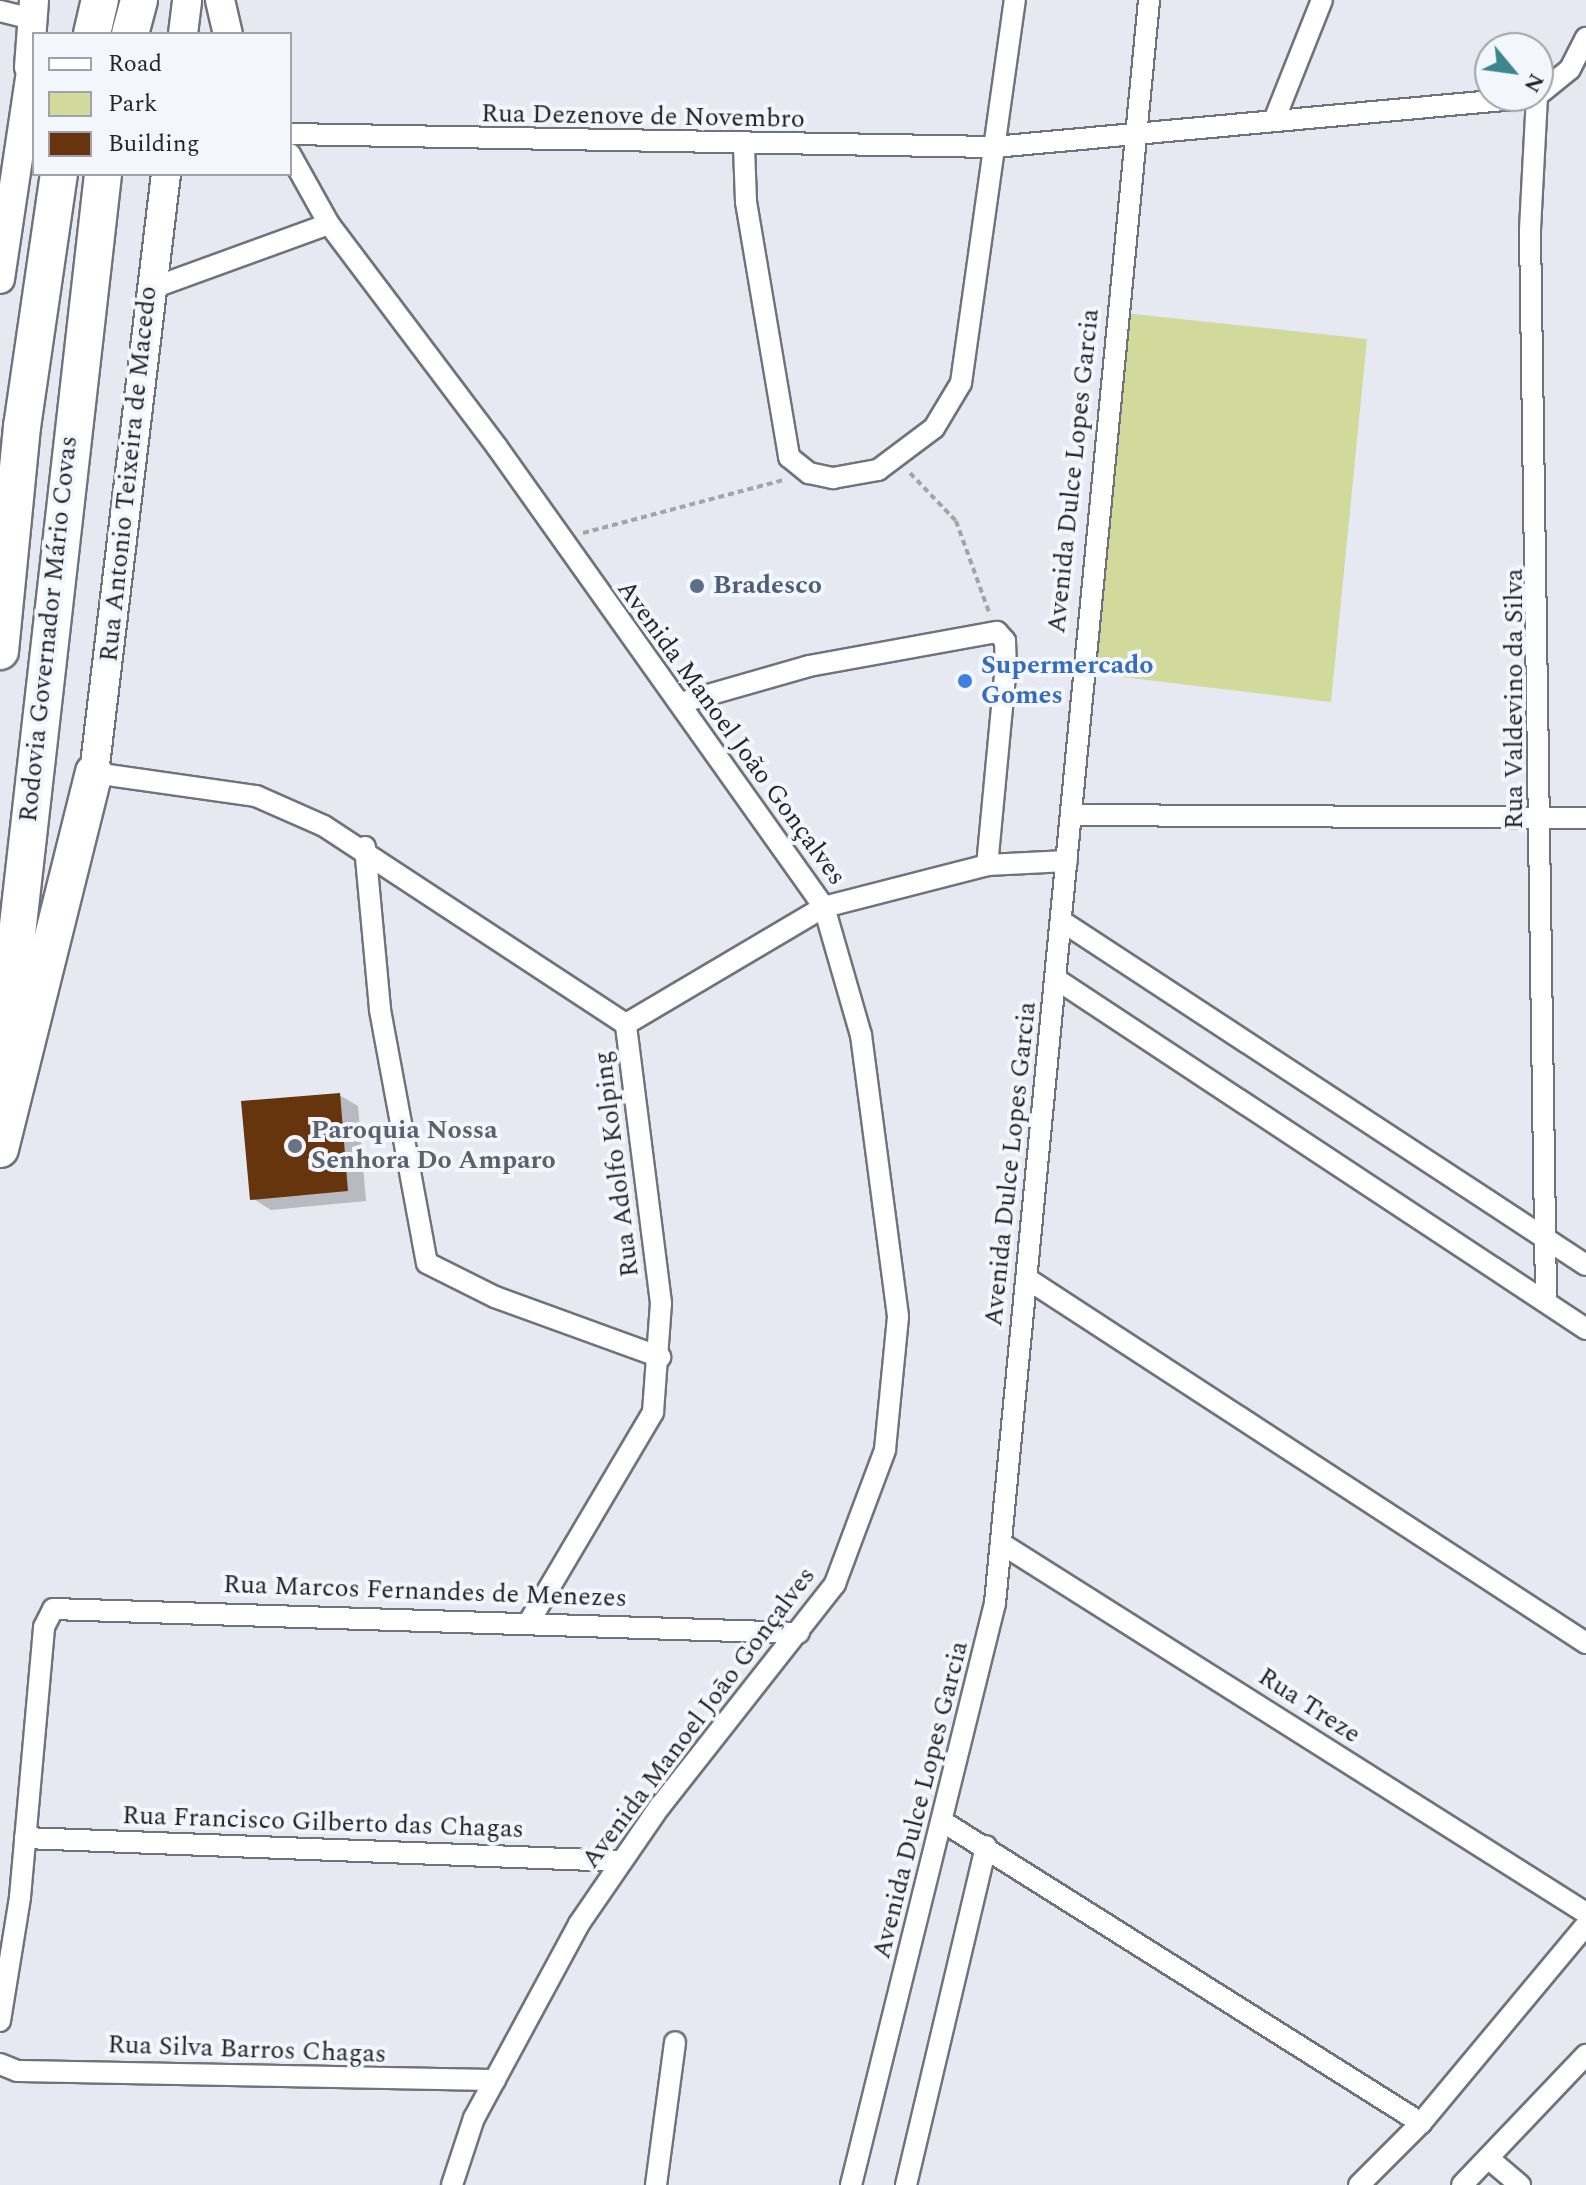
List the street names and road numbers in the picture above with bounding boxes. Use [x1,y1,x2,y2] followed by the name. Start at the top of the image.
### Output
[481,99,805,135] street label: Rua Dezenove de Novembro
[94,285,164,663] street label: Rua Antonio Teixeira de Macedo
[1041,307,1107,635] street label: Avenida Dulce Lopes Garcia
[13,434,85,824] street label: Rodovia Governador Mário Covas
[1499,568,1531,830] street label: Rua Valdevino da Silva
[610,574,852,892] street label: Avenida Manoel João Gonçalves
[978,1000,1044,1328] street label: Avenida Dulce Lopes Garcia
[588,1049,646,1279] street label: Rua Adolfo Kolping
[575,1561,823,1875] street label: Avenida Manoel João Gonçalves
[223,1569,627,1615] street label: Rua Marcos Fernandes de Menezes
[866,1638,976,1962] street label: Avenida Dulce Lopes Garcia
[1252,1661,1366,1751] street label: Rua Treze
[122,1800,524,1846] street label: Rua Francisco Gilberto das Chagas
[107,2030,387,2070] street label: Rua Silva Barros Chagas

